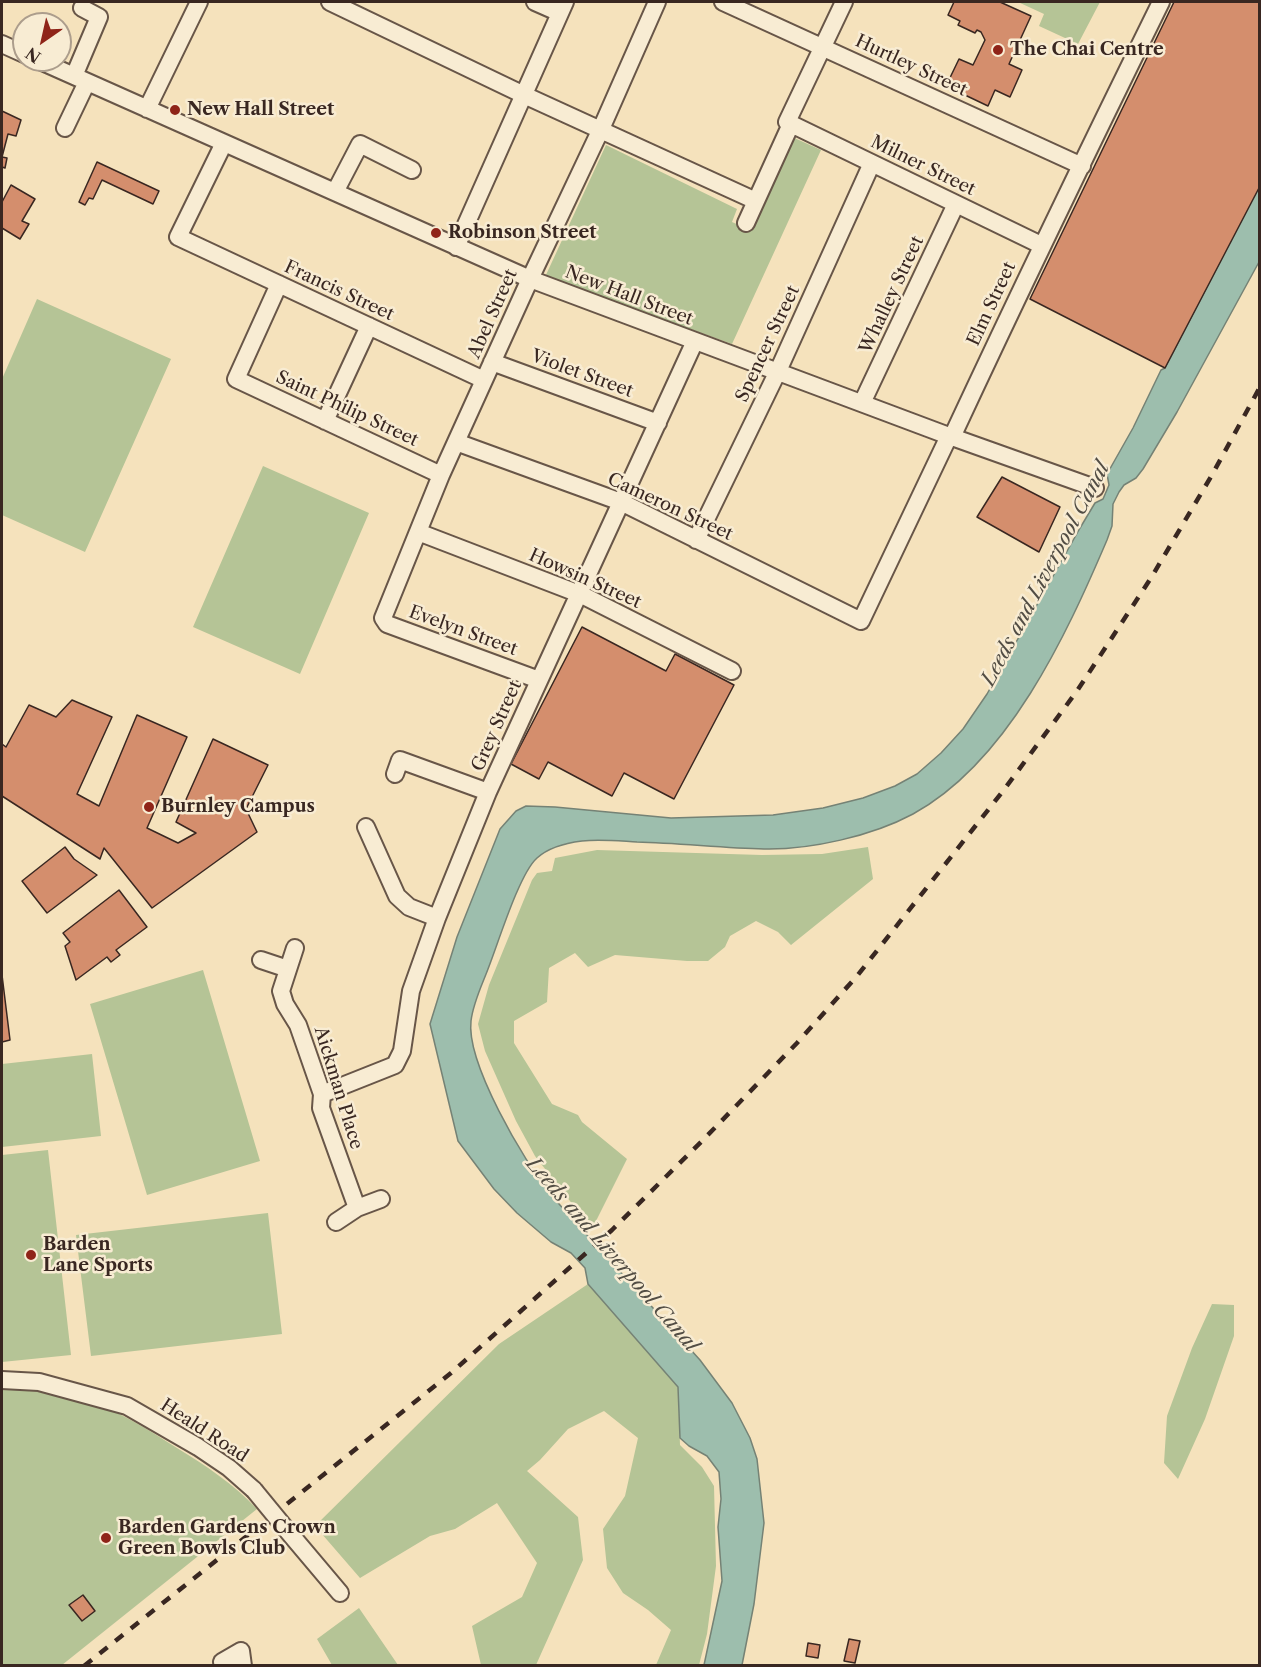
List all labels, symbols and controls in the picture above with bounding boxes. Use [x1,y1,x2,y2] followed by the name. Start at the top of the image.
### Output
[12,12,72,72] north arrow
[852,31,970,101] street label: Hurtley Street
[1010,39,1164,61] place label: The Chai Centre
[22,43,44,67] text: N
[991,43,1005,57] marker: The Chai Centre
[187,99,334,121] place label: New Hall Street
[168,103,182,117] marker: New Hall Street
[867,131,979,201] street label: Milner Street
[448,222,596,244] place label: Robinson Street
[429,226,443,240] marker: Robinson Street
[855,233,929,357] street label: Whalley Street
[281,256,397,326] street label: Francis Street
[963,259,1021,349] street label: Elm Street
[562,262,696,330] street label: New Hall Street
[464,266,522,362] street label: Abel Street
[732,282,804,406] street label: Spencer Street
[528,346,636,402] street label: Violet Street
[272,367,422,451] street label: Saint Philip Street
[977,458,1115,690] water label: Leeds and Liverpool Canal
[604,469,736,545] street label: Cameron Street
[526,545,644,613] street label: Howsin Street
[406,601,520,661] street label: Evelyn Street
[467,677,527,775] street label: Grey Street
[161,796,315,818] place label: Burnley Campus
[142,800,156,814] marker: Burnley Campus
[309,1024,367,1152] street label: Aickman Place
[521,1153,703,1357] water label: Leeds and Liverpool Canal
[43,1234,153,1276] place label: Barden Lane Sports
[24,1248,38,1262] marker: Barden Lane Sports
[156,1395,252,1467] street label: Heald Road
[118,1517,336,1559] place label: Barden Gardens Crown Green Bowls Club
[99,1531,113,1545] marker: Barden Gardens Crown Green Bowls Club

